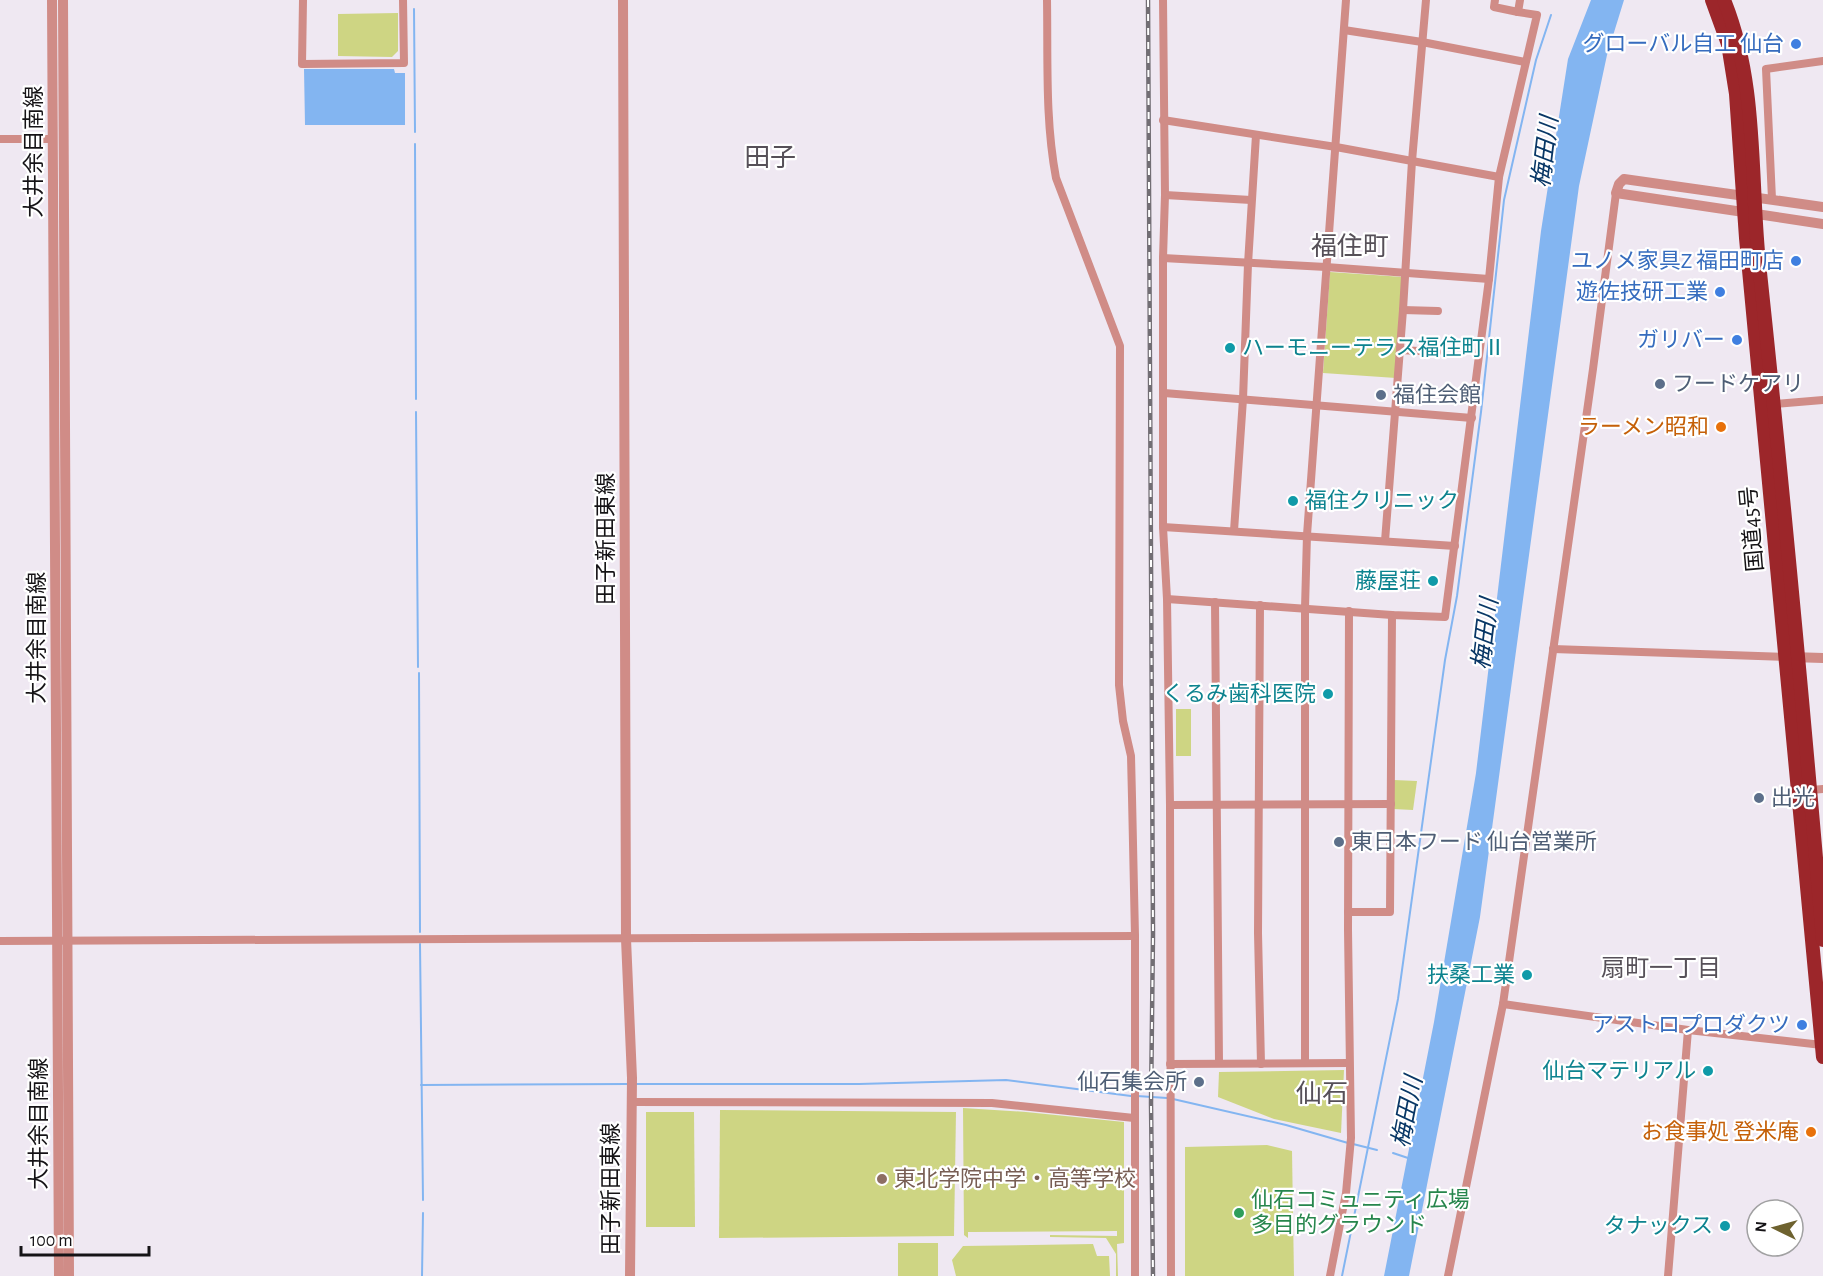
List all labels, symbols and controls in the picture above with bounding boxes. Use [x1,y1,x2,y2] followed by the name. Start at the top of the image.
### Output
[1583,32,1784,55] place label: グローバル自工 仙台
[1789,37,1803,51] marker: グローバル自工 仙台
[22,86,45,218] street label: 大井余目南線
[1528,112,1563,189] water label: 梅田川
[744,145,796,171] district label: 田子
[1311,233,1389,260] district label: 福住町
[1571,249,1784,272] place label: ユノメ家具Z 福田町店
[1789,254,1803,268] marker: ユノメ家具Z 福田町店
[1576,280,1708,303] place label: 遊佐技研工業
[1713,285,1727,299] marker: 遊佐技研工業
[1637,328,1725,351] place label: ガリバー
[1730,333,1744,347] marker: ガリバー
[1242,336,1506,359] place label: ハーモニーテラス福住町Ⅱ
[1223,341,1237,355] marker: ハーモニーテラス福住町Ⅱ
[1672,373,1804,395] place label: フードケアリ
[1653,377,1667,391] marker: フードケアリ
[1393,383,1481,406] place label: 福住会館
[1374,388,1388,402] marker: 福住会館
[1578,415,1709,438] place label: ラーメン昭和
[1714,420,1728,434] marker: ラーメン昭和
[594,473,617,605] street label: 田子新田東線
[1736,485,1767,573] street label: 国道45号
[1305,489,1459,512] place label: 福住クリニック
[1286,494,1300,508] marker: 福住クリニック
[1355,569,1421,592] place label: 藤屋荘
[25,572,48,704] street label: 大井余目南線
[1426,574,1440,588] marker: 藤屋荘
[1468,594,1503,671] water label: 梅田川
[1162,682,1316,705] place label: くるみ歯科医院
[1321,687,1335,701] marker: くるみ歯科医院
[1771,786,1815,809] place label: 出光
[1752,791,1766,805] marker: 出光
[1351,830,1597,853] place label: 東日本フード 仙台営業所
[1332,835,1346,849] marker: 東日本フード 仙台営業所
[1601,957,1721,981] district label: 扇町一丁目
[1427,963,1515,986] place label: 扶桑工業
[1520,968,1534,982] marker: 扶桑工業
[1592,1013,1790,1036] place label: アストロプロダクツ
[1795,1018,1809,1032] marker: アストロプロダクツ
[27,1058,50,1190] street label: 大井余目南線
[1542,1059,1696,1082] place label: 仙台マテリアル
[1701,1064,1715,1078] marker: 仙台マテリアル
[1077,1070,1187,1093] place label: 仙石集会所
[1387,1071,1427,1150] water label: 梅田川
[1192,1075,1206,1089] marker: 仙石集会所
[1296,1080,1348,1107] district label: 仙石
[1641,1120,1799,1143] place label: お食事処 登米庵
[599,1123,622,1255] street label: 田子新田東線
[1804,1125,1818,1139] marker: お食事処 登米庵
[894,1167,1136,1190] place label: 東北学院中学・高等学校
[875,1172,889,1186] marker: 東北学院中学・高等学校
[1251,1188,1470,1236] place label: 仙石コミュニティ広場 多目的グラウンド
[1745,1198,1805,1258] north arrow
[1232,1206,1246,1220] marker: 仙石コミュニティ広場 多目的グラウンド
[1604,1215,1713,1237] place label: タナックス
[21,1219,148,1257] scale bar
[1718,1219,1732,1233] marker: タナックス
[1753,1221,1770,1233] text: N
[30,1232,73,1250] text: 100 m

